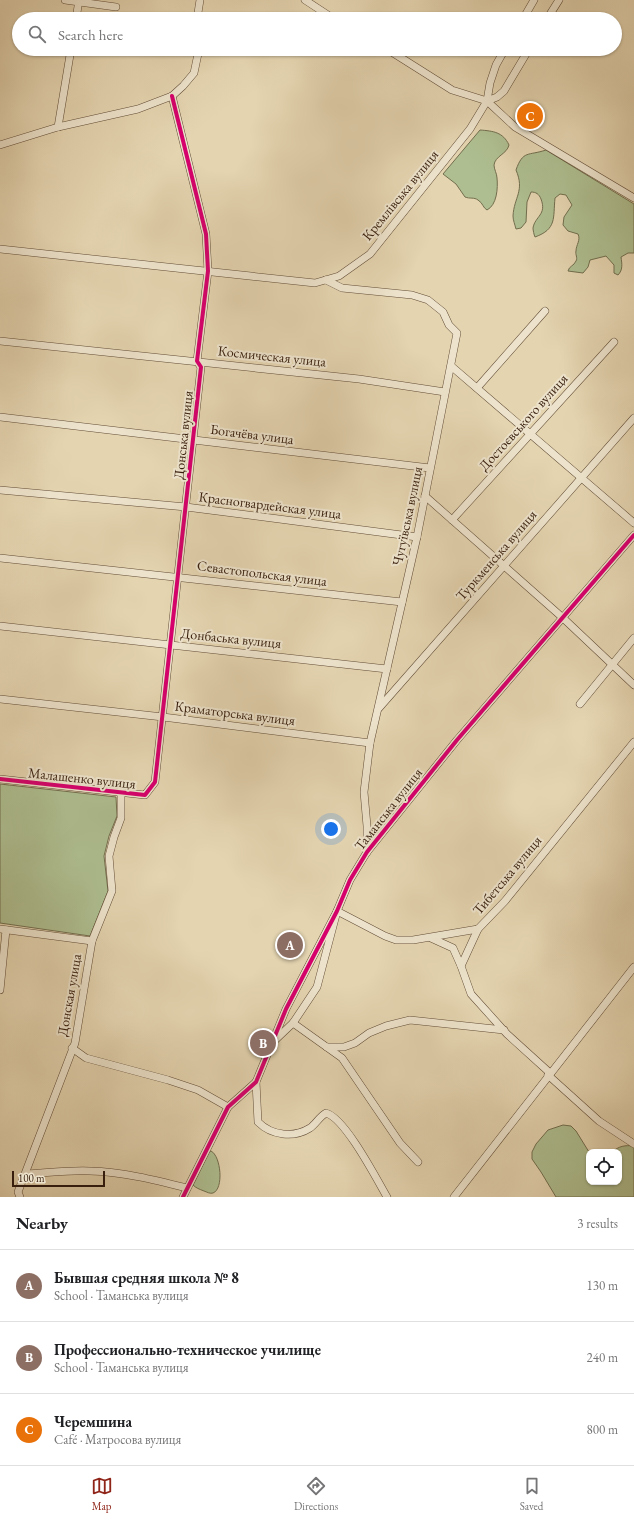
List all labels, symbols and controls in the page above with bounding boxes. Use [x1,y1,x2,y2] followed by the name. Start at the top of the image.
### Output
[12,12,622,56] search box
[26,23,48,45] icon: search
[58,25,123,44] text: Search here
[517,101,543,131] pin: C
[358,146,442,244] street label: Кремлівська вулиця
[217,341,327,371] street label: Космическая улица
[475,370,571,474] street label: Достоєвського вулиця
[169,390,197,480] street label: Донська вулиця
[209,420,295,448] street label: Богачёва улица
[388,465,426,567] street label: Чугуївська вулиця
[198,487,343,523] street label: Красногвардейская улица
[452,506,540,604] street label: Туркменська вулиця
[196,556,328,590] street label: Севастопольская улица
[180,624,282,652] street label: Донбаська вулиця
[174,697,296,729] street label: Краматорська вулиця
[27,763,137,793] street label: Малашенко вулиця
[350,764,426,854] street label: Таманська вулиця
[321,819,341,839] your location
[469,832,545,918] street label: Тибетська вулиця
[277,930,303,960] pin: A
[53,952,85,1038] street label: Донская улица
[250,1028,276,1058] pin: B
[586,1149,622,1185] map controls
[586,1149,622,1185] button: locate
[12,1169,105,1188] scale bar
[18,1171,45,1185] text: 100 m
[16,1212,68,1234] text: Nearby
[577,1215,618,1232] text: 3 results
[54,1268,239,1287] text: Бывшая средняя школа № 8
[24,1277,34,1294] text: A
[587,1277,618,1294] text: 130 m
[54,1287,189,1304] text: School · Таманська вулиця
[54,1340,321,1359] text: Профессионально-техническое училище
[25,1349,33,1366] text: B
[587,1349,618,1366] text: 240 m
[54,1359,189,1376] text: School · Таманська вулиця
[54,1412,132,1431] text: Черемшина
[24,1421,34,1438] text: C
[587,1421,618,1438] text: 800 m
[54,1431,181,1448] text: Café · Матросова вулиця
[91,1475,113,1513] tab: Map
[294,1475,338,1513] tab: Directions
[520,1475,543,1513] tab: Saved

